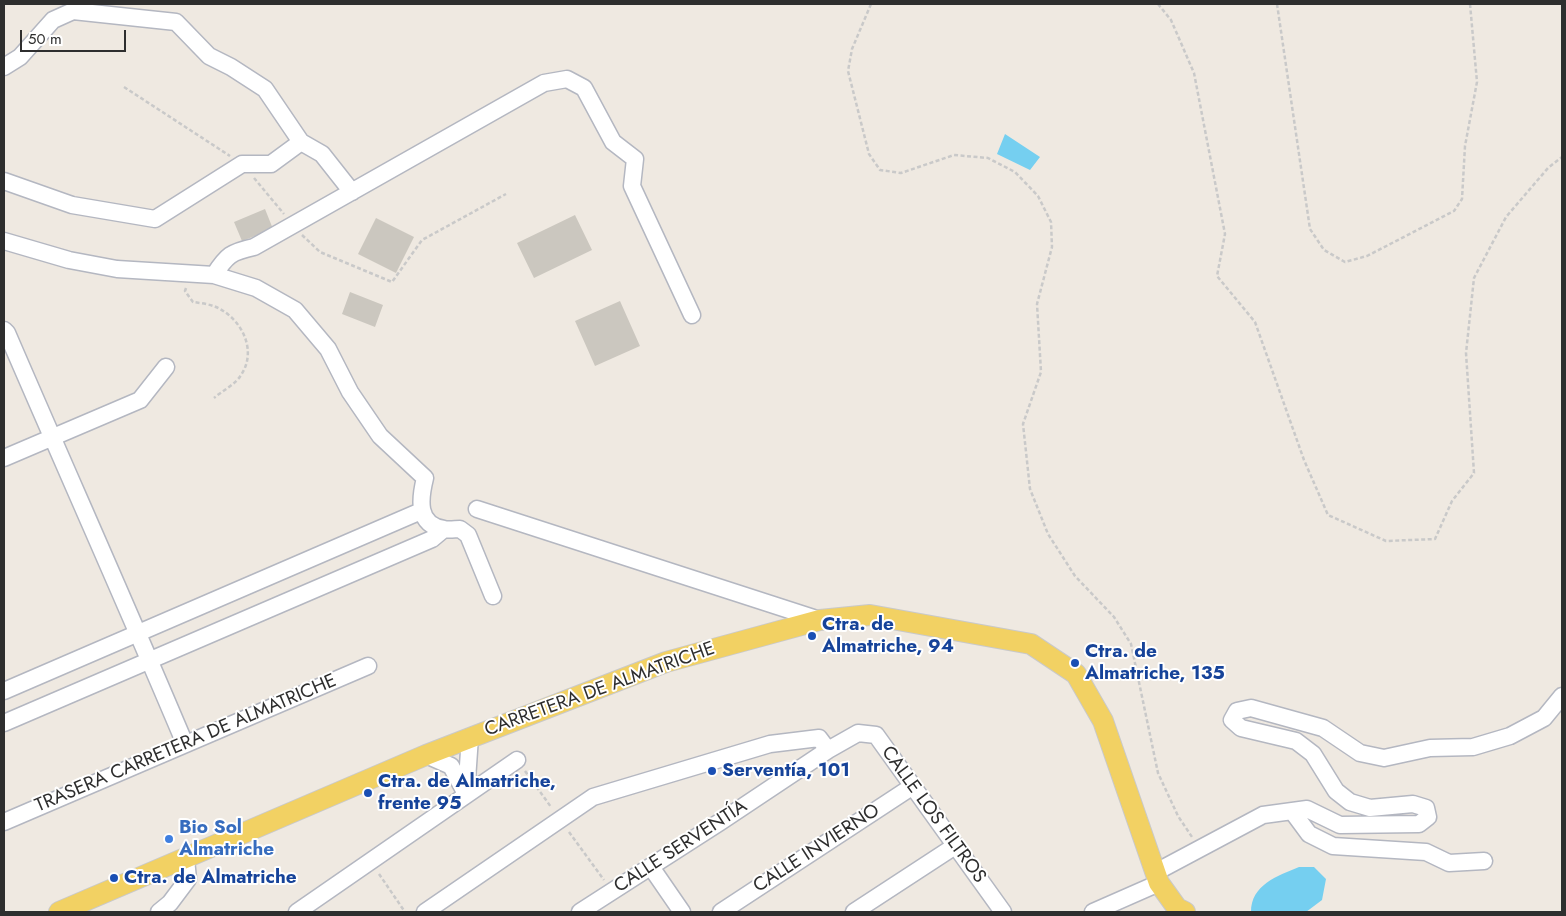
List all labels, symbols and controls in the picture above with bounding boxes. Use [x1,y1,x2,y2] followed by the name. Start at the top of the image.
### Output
[22,20,129,52] scale bar
[28,28,62,50] text: 50 m
[822,614,954,658] place label: Ctra. de Almatriche, 94
[806,630,818,642] marker: Ctra. de Almatriche, 94
[482,638,718,742] street label: CARRETERA DE ALMATRICHE
[1085,641,1225,685] place label: Ctra. de Almatriche, 135
[1069,657,1081,669] marker: Ctra. de Almatriche, 135
[32,670,340,818] street label: TRASERA CARRETERA DE ALMATRICHE
[876,742,990,888] street label: CALLE LOS FILTROS
[722,760,850,782] place label: Serventía, 101
[706,765,718,777] marker: Serventía, 101
[378,771,556,815] place label: Ctra. de Almatriche, frente 95
[362,787,374,799] marker: Ctra. de Almatriche, frente 95
[610,796,752,898] street label: CALLE SERVENTÍA
[750,800,884,898] street label: CALLE INVIERNO
[179,817,274,861] place label: Bio Sol Almatriche
[163,833,175,845] marker: Bio Sol Almatriche
[124,867,297,889] place label: Ctra. de Almatriche
[108,872,120,884] marker: Ctra. de Almatriche

